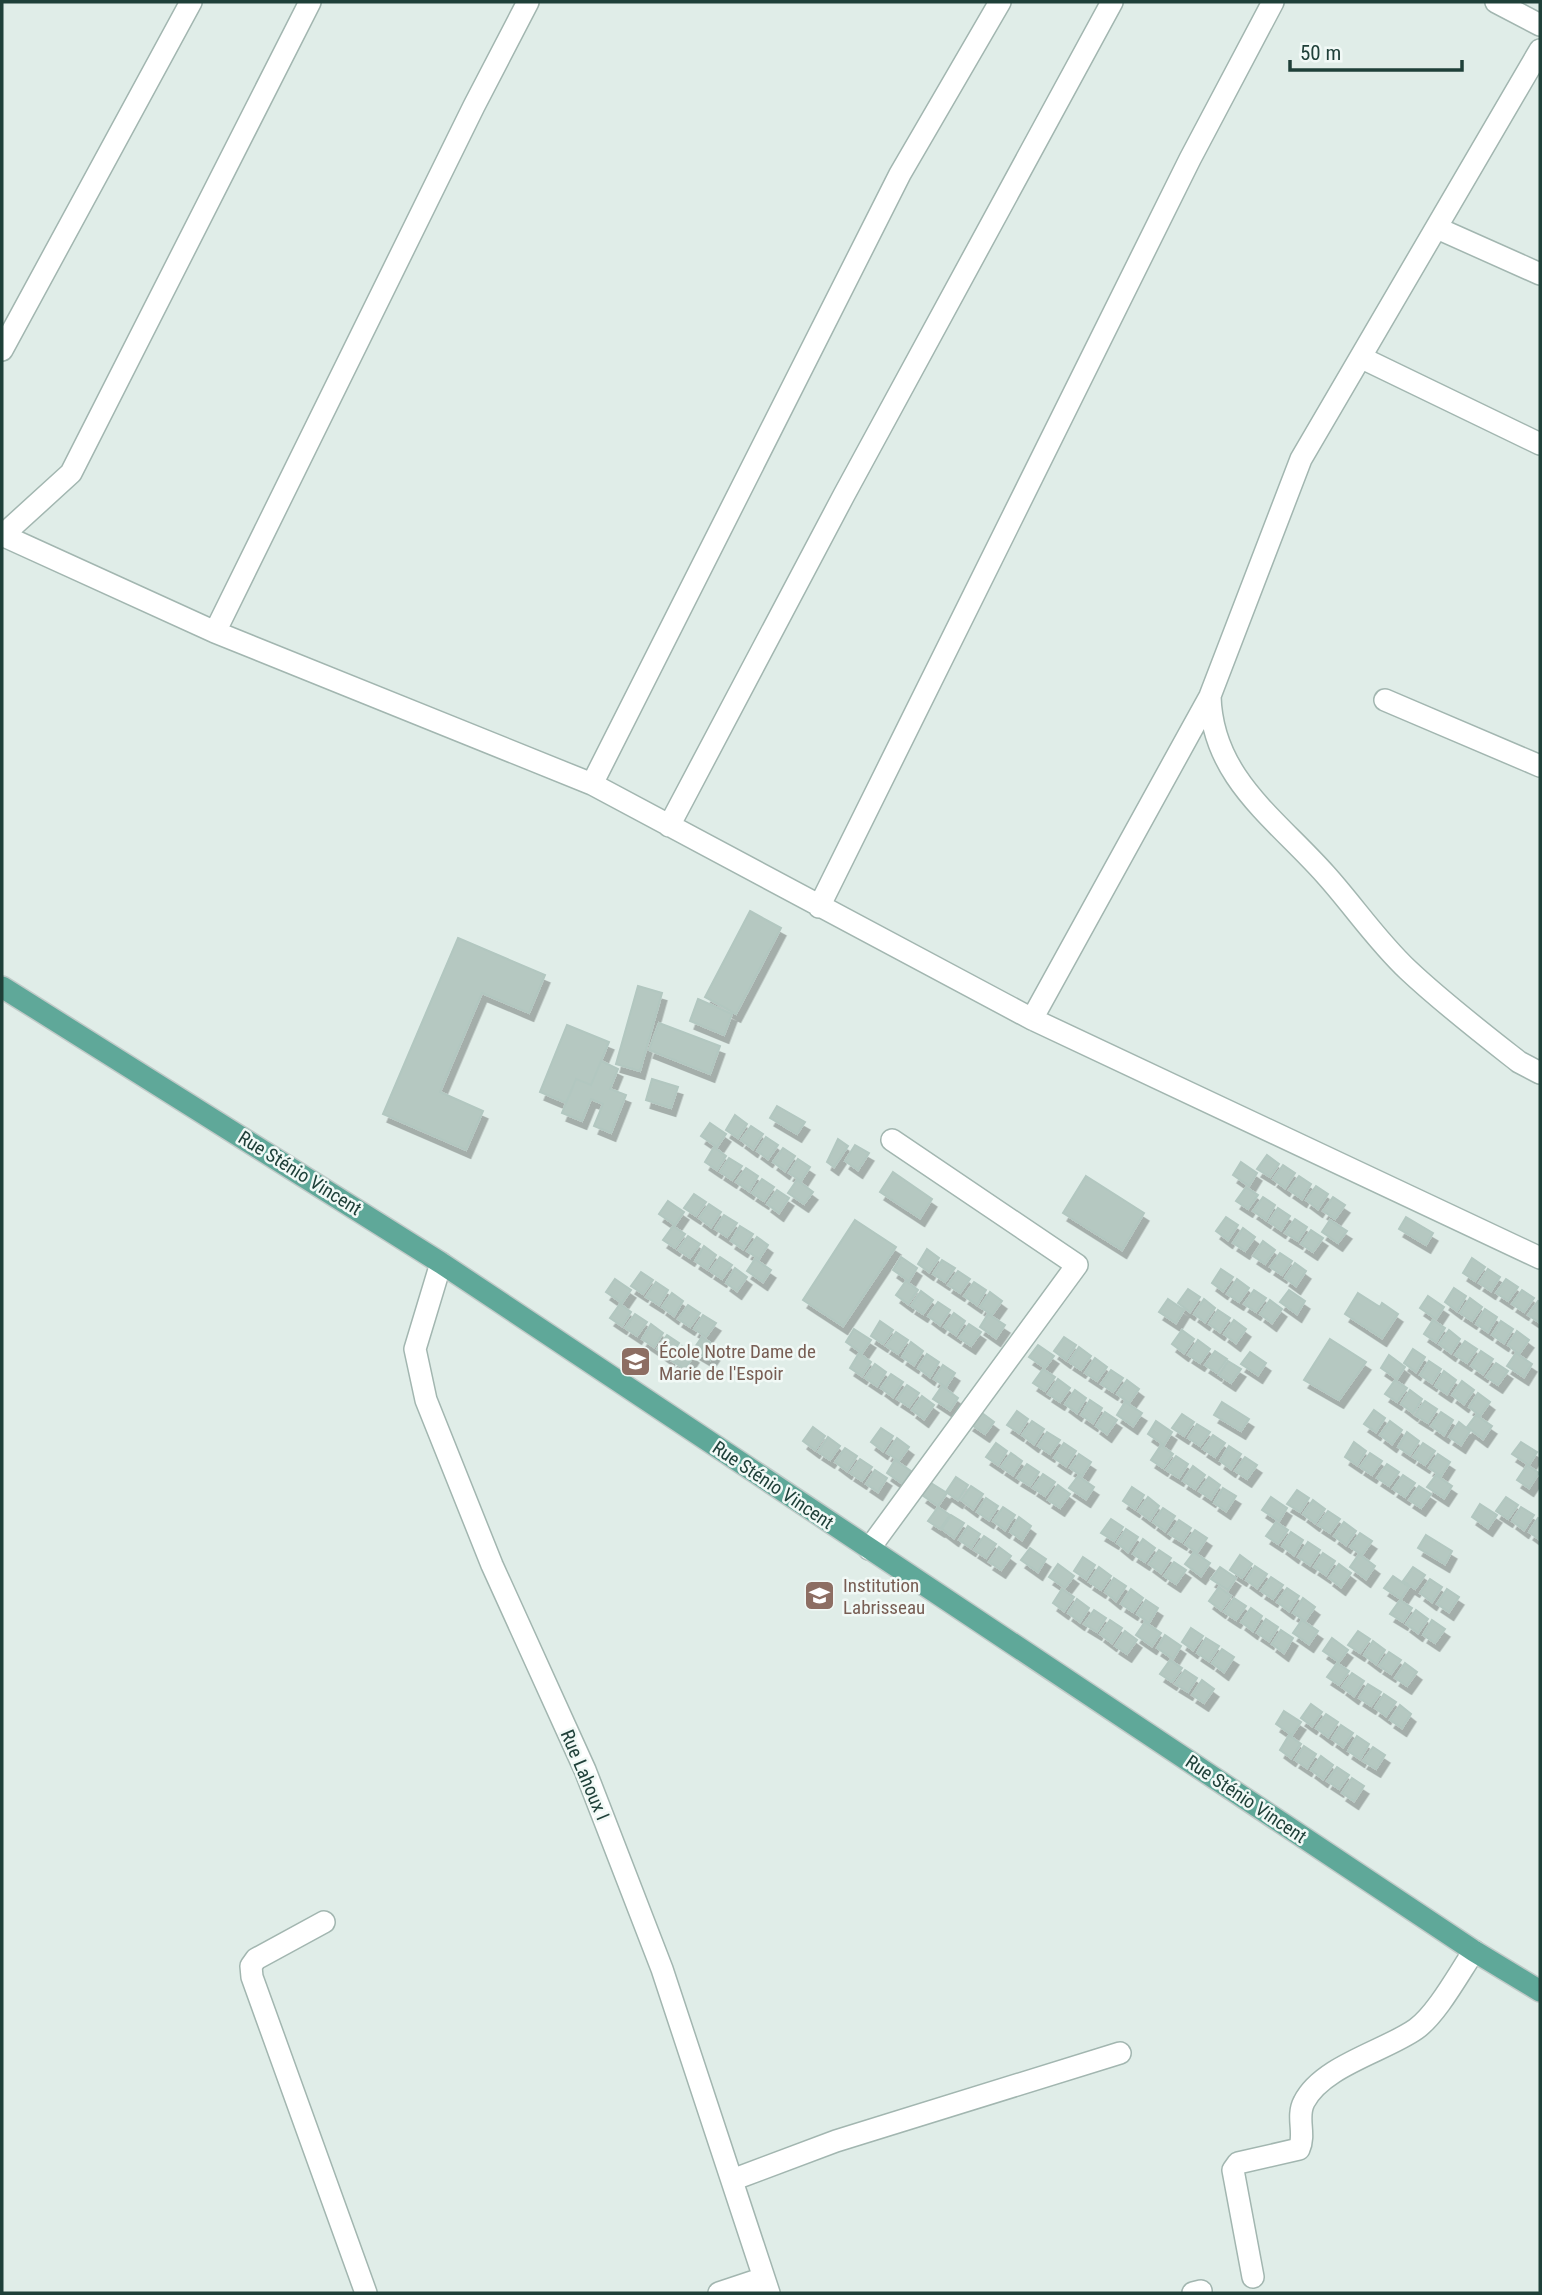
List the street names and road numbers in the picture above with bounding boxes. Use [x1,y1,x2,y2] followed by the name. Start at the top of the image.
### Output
[234,1126,366,1220] street label: Rue Sténio Vincent
[708,1436,838,1534] street label: Rue Sténio Vincent
[556,1726,614,1824] street label: Rue Lahoux I
[1181,1750,1311,1848] street label: Rue Sténio Vincent

